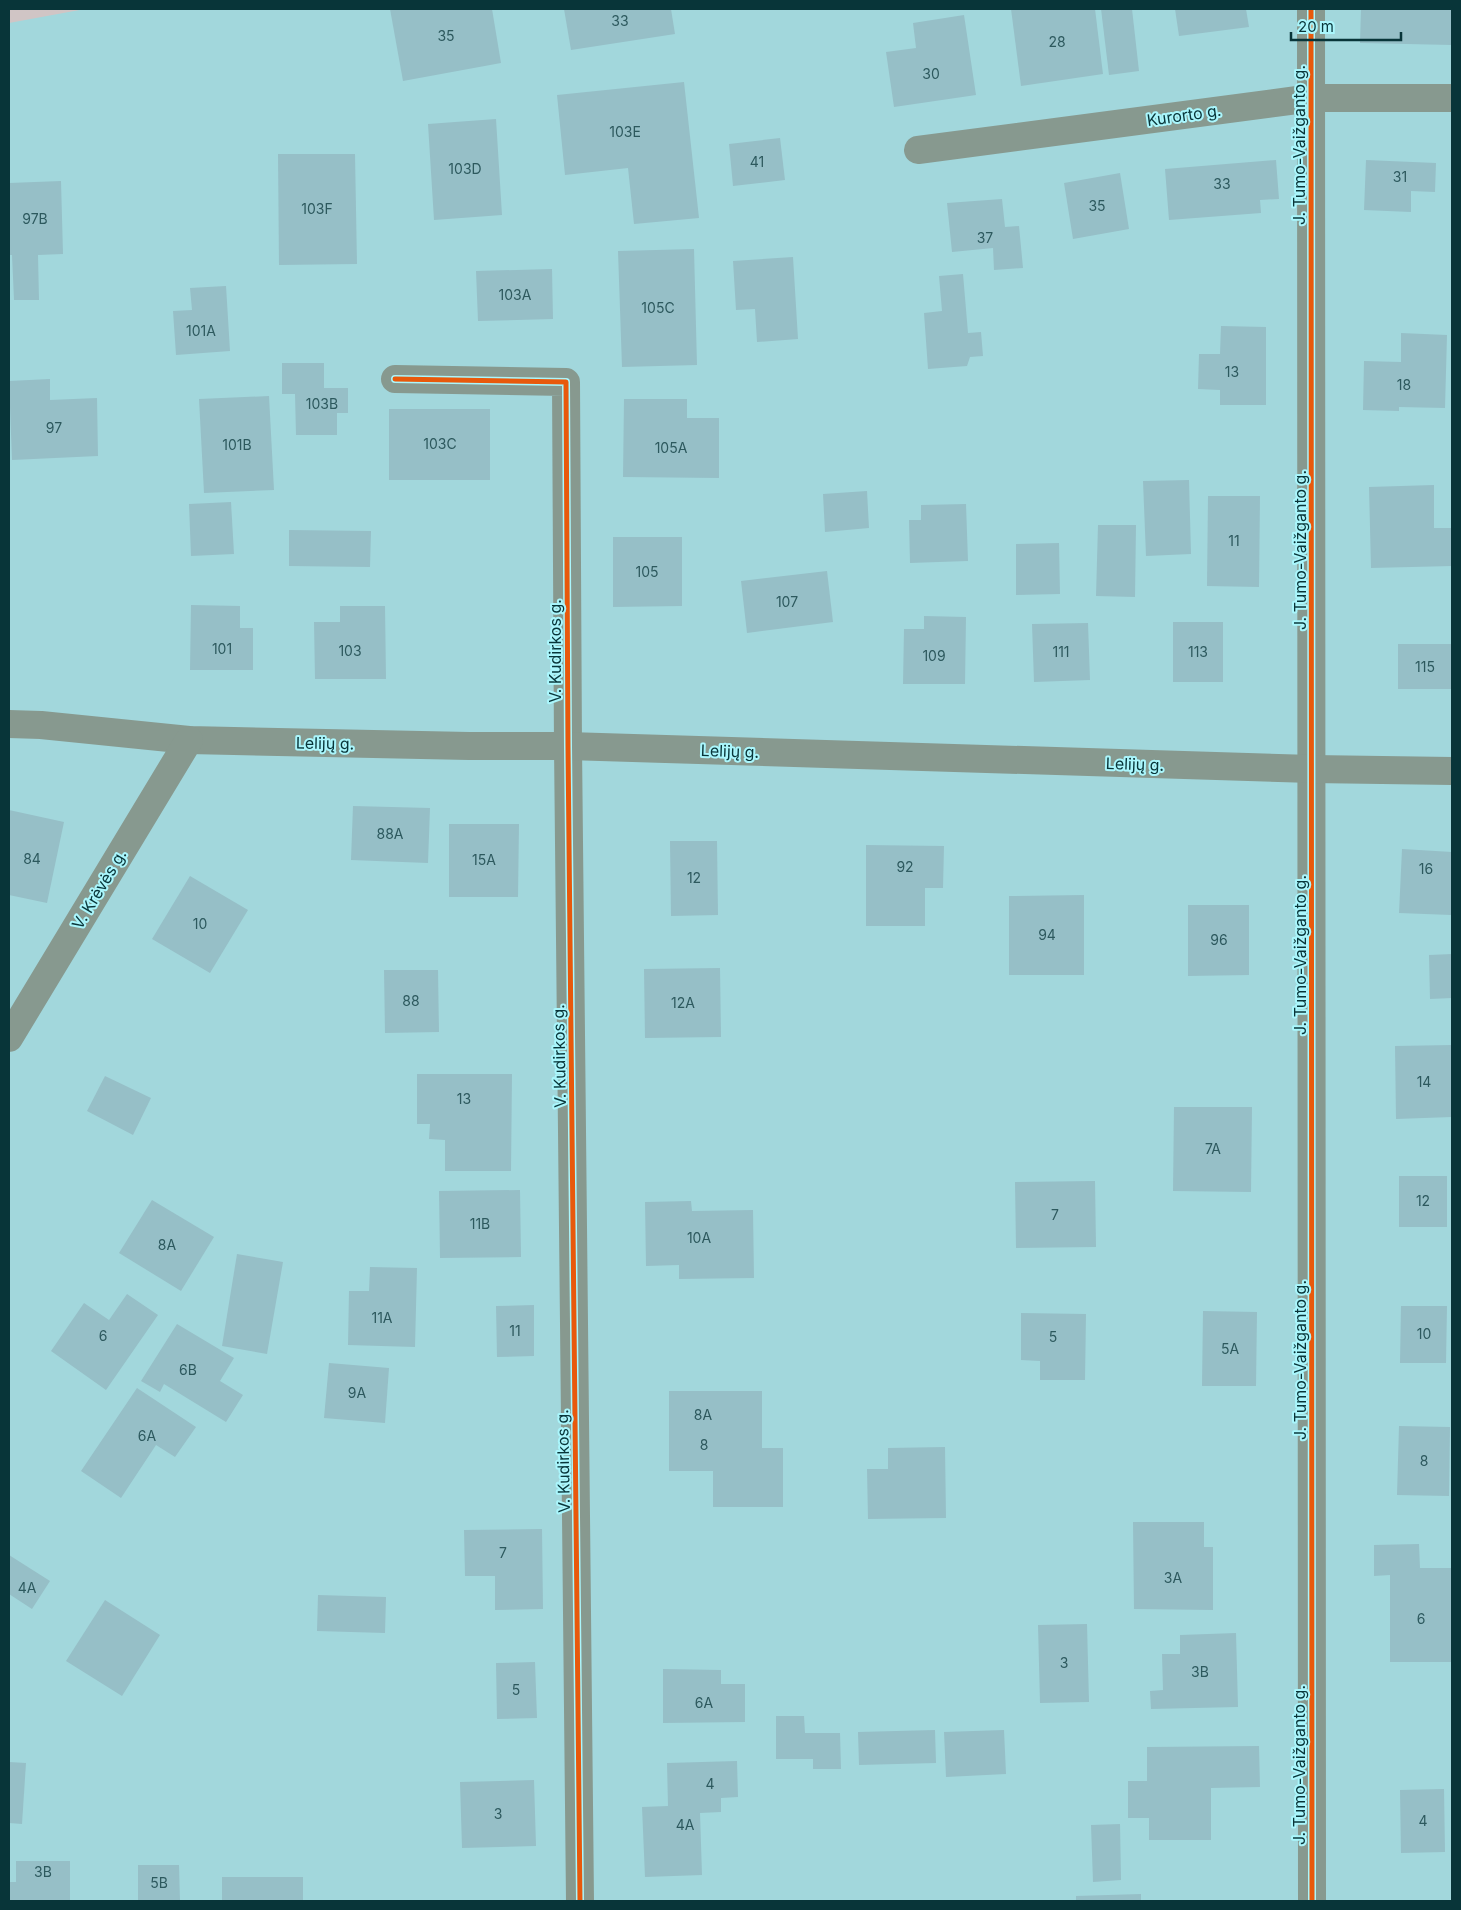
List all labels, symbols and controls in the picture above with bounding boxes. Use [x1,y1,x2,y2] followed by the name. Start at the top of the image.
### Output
[1291,10,1401,42] scale bar
[611,12,629,29] house number: 33
[1298,17,1334,36] text: 20 m
[437,27,455,44] house number: 35
[1048,33,1066,50] house number: 28
[922,65,940,82] house number: 30
[1289,65,1309,225] street label: J. Tumo-Vaižganto g.
[1146,100,1222,130] street label: Kurorto g.
[609,123,641,140] house number: 103E
[750,153,764,170] house number: 41
[448,160,482,177] house number: 103D
[1393,168,1407,185] house number: 31
[1213,175,1231,192] house number: 33
[1088,197,1106,214] house number: 35
[301,200,333,217] house number: 103F
[22,210,48,227] house number: 97B
[977,229,993,246] house number: 37
[499,286,532,303] house number: 103A
[641,299,675,316] house number: 105C
[186,322,216,339] house number: 101A
[1225,363,1239,380] house number: 13
[1397,376,1411,393] house number: 18
[306,395,338,412] house number: 103B
[46,419,62,436] house number: 97
[423,435,457,452] house number: 103C
[222,436,252,453] house number: 101B
[655,439,688,456] house number: 105A
[1290,470,1310,630] street label: J. Tumo-Vaižganto g.
[1228,532,1240,549] house number: 11
[635,563,659,580] house number: 105
[776,593,798,610] house number: 107
[545,599,565,703] street label: V. Kudirkos g.
[212,640,232,657] house number: 101
[338,642,362,659] house number: 103
[1052,643,1070,660] house number: 111
[1188,643,1208,660] house number: 113
[922,647,946,664] house number: 109
[1415,658,1435,675] house number: 115
[296,732,354,754] street label: Lelijų g.
[700,740,760,762] street label: Lelijų g.
[1105,753,1165,775] street label: Lelijų g.
[377,825,404,842] house number: 88A
[67,845,131,933] street label: V. Krėvės g.
[23,850,41,867] house number: 84
[472,851,496,868] house number: 15A
[896,858,914,875] house number: 92
[1419,860,1433,877] house number: 16
[687,869,701,886] house number: 12
[1290,875,1310,1035] street label: J. Tumo-Vaižganto g.
[193,915,207,932] house number: 10
[1038,926,1056,943] house number: 94
[1210,931,1228,948] house number: 96
[402,992,420,1009] house number: 88
[671,994,695,1011] house number: 12A
[548,1004,570,1108] street label: V. Kudirkos g.
[1417,1073,1431,1090] house number: 14
[457,1090,471,1107] house number: 13
[1205,1140,1221,1157] house number: 7A
[1416,1192,1430,1209] house number: 12
[1051,1206,1059,1223] house number: 7
[470,1215,490,1232] house number: 11B
[687,1229,711,1246] house number: 10A
[158,1236,176,1253] house number: 8A
[1290,1280,1310,1440] street label: J. Tumo-Vaižganto g.
[371,1309,393,1326] house number: 11A
[509,1322,521,1339] house number: 11
[1417,1325,1431,1342] house number: 10
[99,1327,107,1344] house number: 6
[1049,1328,1057,1345] house number: 5
[1221,1340,1239,1357] house number: 5A
[179,1361,197,1378] house number: 6B
[348,1384,367,1401] house number: 9A
[694,1406,712,1423] house number: 8A
[552,1409,574,1513] street label: V. Kudirkos g.
[138,1427,157,1444] house number: 6A
[700,1436,708,1453] house number: 8
[1420,1452,1428,1469] house number: 8
[499,1544,507,1561] house number: 7
[1164,1569,1182,1586] house number: 3A
[18,1579,37,1596] house number: 4A
[1417,1610,1425,1627] house number: 6
[1060,1654,1068,1671] house number: 3
[1191,1663,1209,1680] house number: 3B
[512,1681,520,1698] house number: 5
[1289,1685,1309,1845] street label: J. Tumo-Vaižganto g.
[695,1694,714,1711] house number: 6A
[705,1775,715,1792] house number: 4
[494,1805,502,1822] house number: 3
[1418,1812,1428,1829] house number: 4
[676,1816,695,1833] house number: 4A
[34,1863,52,1880] house number: 3B
[150,1874,168,1891] house number: 5B

